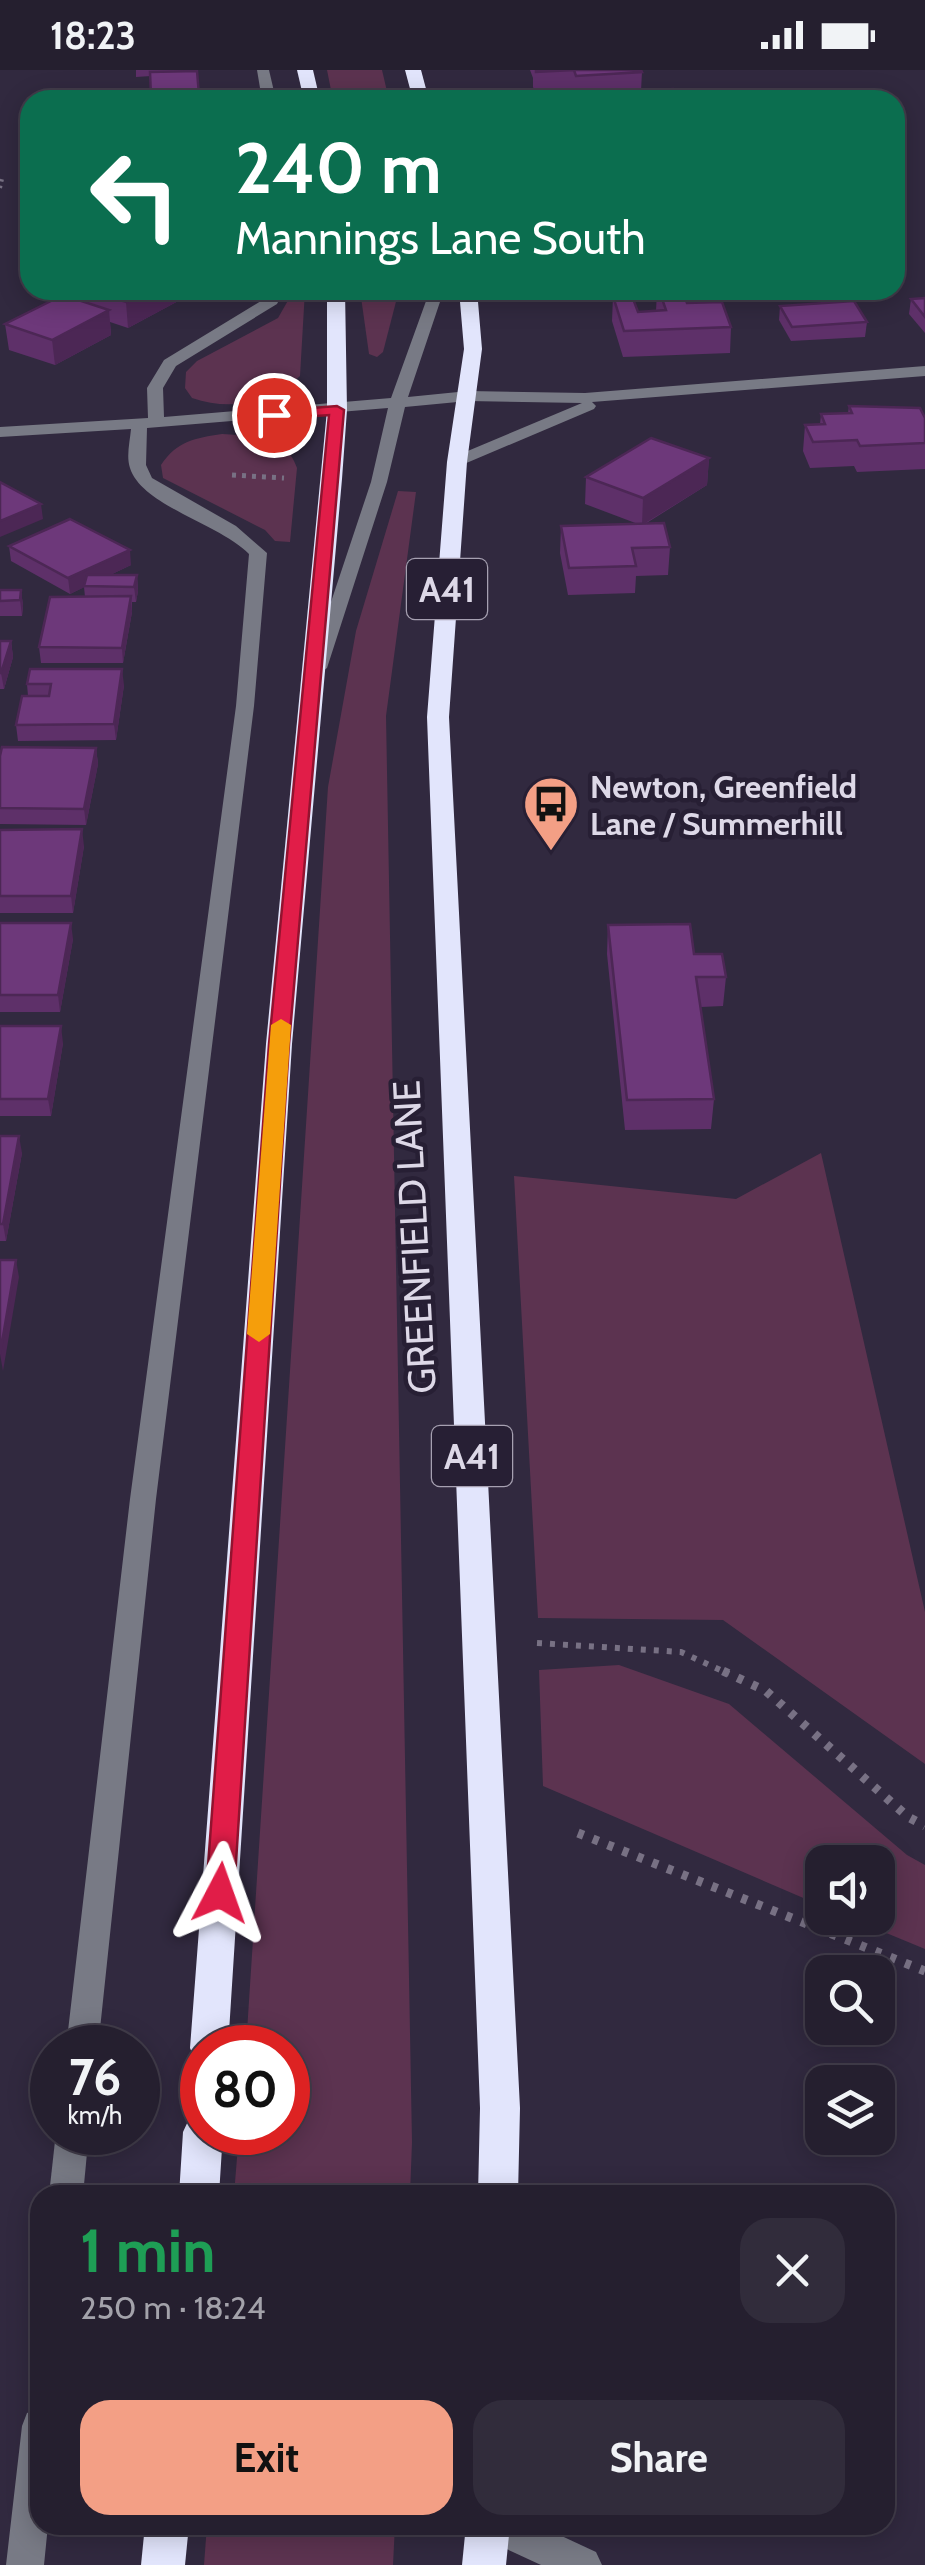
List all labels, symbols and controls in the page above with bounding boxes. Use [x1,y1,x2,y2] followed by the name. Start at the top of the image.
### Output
[50,12,136,59] text: 18:23
[235,125,442,211] text: 240 m
[70,130,200,260] icon: left
[235,211,646,265] text: Mannings Lane South
[232,373,317,458] pin
[247,388,302,443] icon: arrive
[407,559,487,619] road number: A41
[590,767,857,843] place label: Newton, Greenfield Lane / Summerhill
[521,774,581,853] bus stop icon: Newton, Greenfield Lane / Summerhill
[382,1079,446,1395] street label: GREENFIELD LANE
[432,1426,512,1486] road number: A41
[168,1841,272,1945] position arrow
[805,1845,895,2155] map controls
[805,1845,895,1935] button: sound
[805,1955,895,2045] button: search
[180,2025,310,2155] speed limit sign: 80
[69,2047,121,2108] text: 76
[805,2065,895,2155] button: layers
[68,2100,122,2130] text: km/h
[80,2214,215,2287] text: 1 min
[740,2218,845,2323] button: close
[80,2288,265,2327] text: 250 m · 18:24
[80,2400,453,2515] button: Exit
[473,2400,845,2515] button: Share

